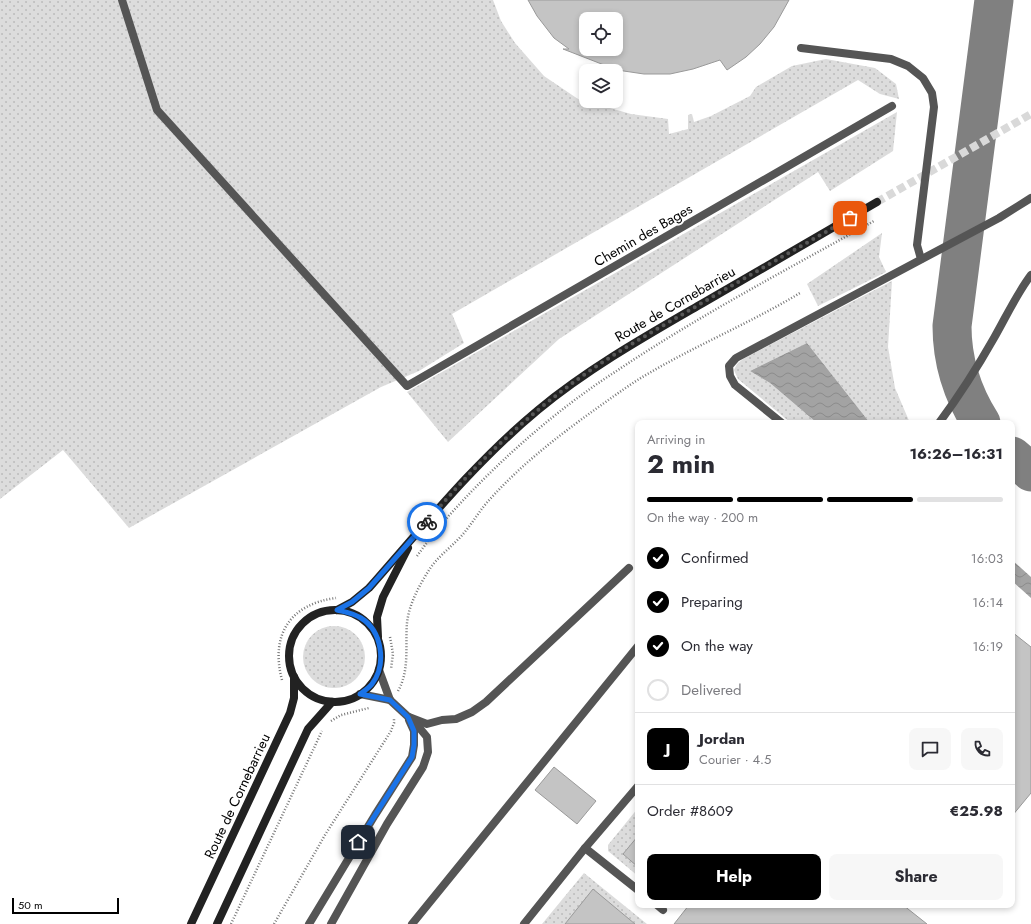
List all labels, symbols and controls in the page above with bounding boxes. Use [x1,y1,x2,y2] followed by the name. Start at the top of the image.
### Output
[579,12,623,108] map controls
[579,12,623,56] button: locate
[579,64,623,108] button: layers
[590,198,696,271] street label: Chemin des Bages
[833,201,867,235] pin
[839,207,861,229] icon: bag
[611,261,739,347] street label: Route de Cornebarrieu
[647,430,705,449] text: Arriving in
[909,443,1003,465] text: 16:26–16:31
[647,445,715,483] text: 2 min
[407,502,447,542] courier
[647,508,758,527] text: On the way · 200 m
[416,511,438,533] icon: bike
[647,547,669,569] icon: check
[681,547,749,569] text: Confirmed
[971,549,1003,568] text: 16:03
[647,591,669,613] icon: check
[681,591,743,613] text: Preparing
[972,593,1003,612] text: 16:14
[647,635,669,657] icon: check
[681,635,753,657] text: On the way
[972,637,1003,656] text: 16:19
[681,679,742,701] text: Delivered
[699,728,745,750] text: Jordan
[909,728,951,770] button: chat
[961,728,1003,770] button: phone
[199,730,275,862] street label: Route de Cornebarrieu
[666,738,670,760] text: J
[699,750,771,769] text: Courier · 4.5
[647,800,733,822] text: Order #8609
[949,800,1003,822] text: €25.98
[341,825,375,859] pin
[347,831,369,853] icon: home
[647,854,821,900] button: Help
[829,854,1003,900] button: Share
[12,896,119,915] scale bar
[18,897,43,913] text: 50 m

